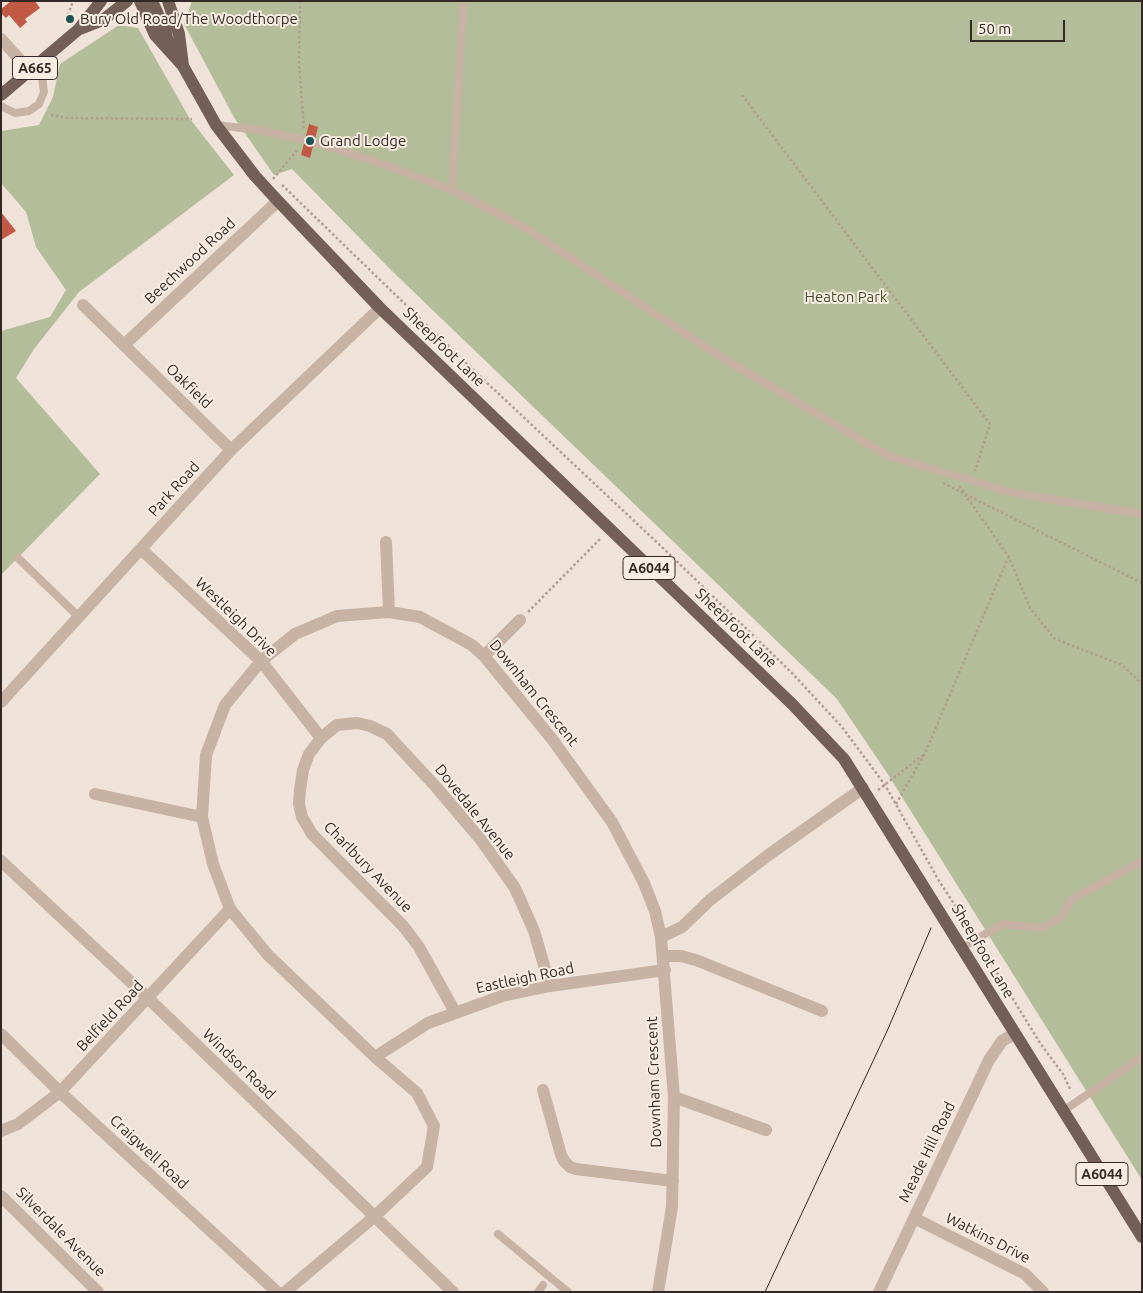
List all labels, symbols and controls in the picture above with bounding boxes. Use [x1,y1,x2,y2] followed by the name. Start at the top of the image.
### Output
[80,10,298,28] place label: Bury Old Road/The Woodthorpe
[973,10,1068,42] scale bar
[64,13,76,25] marker: Bury Old Road/The Woodthorpe
[978,20,1011,37] text: 50 m
[12,56,58,80] road number: A665
[320,132,406,150] place label: Grand Lodge
[304,135,316,147] marker: Grand Lodge
[141,214,239,308] street label: Beechwood Road
[805,288,887,306] park label: Heaton Park
[399,304,489,390] street label: Sheepfoot Lane
[162,360,216,412] street label: Oakfield
[145,458,203,520] street label: Park Road
[623,556,675,580] road number: A6044
[192,574,280,660] street label: Westleigh Drive
[691,585,781,671] street label: Sheepfoot Lane
[486,636,582,750] street label: Downham Crescent
[431,761,519,863] street label: Dovedale Avenue
[320,818,416,916] street label: Charlbury Avenue
[948,901,1018,1001] street label: Sheepfoot Lane
[474,959,576,997] street label: Eastleigh Road
[73,977,147,1055] street label: Belfield Road
[643,1016,665,1148] street label: Downham Crescent
[199,1025,279,1103] street label: Windsor Road
[895,1099,959,1205] street label: Meade Hill Road
[106,1111,192,1193] street label: Craigwell Road
[1076,1162,1128,1186] road number: A6044
[12,1183,110,1281] street label: Silverdale Avenue
[943,1209,1033,1267] street label: Watkins Drive

